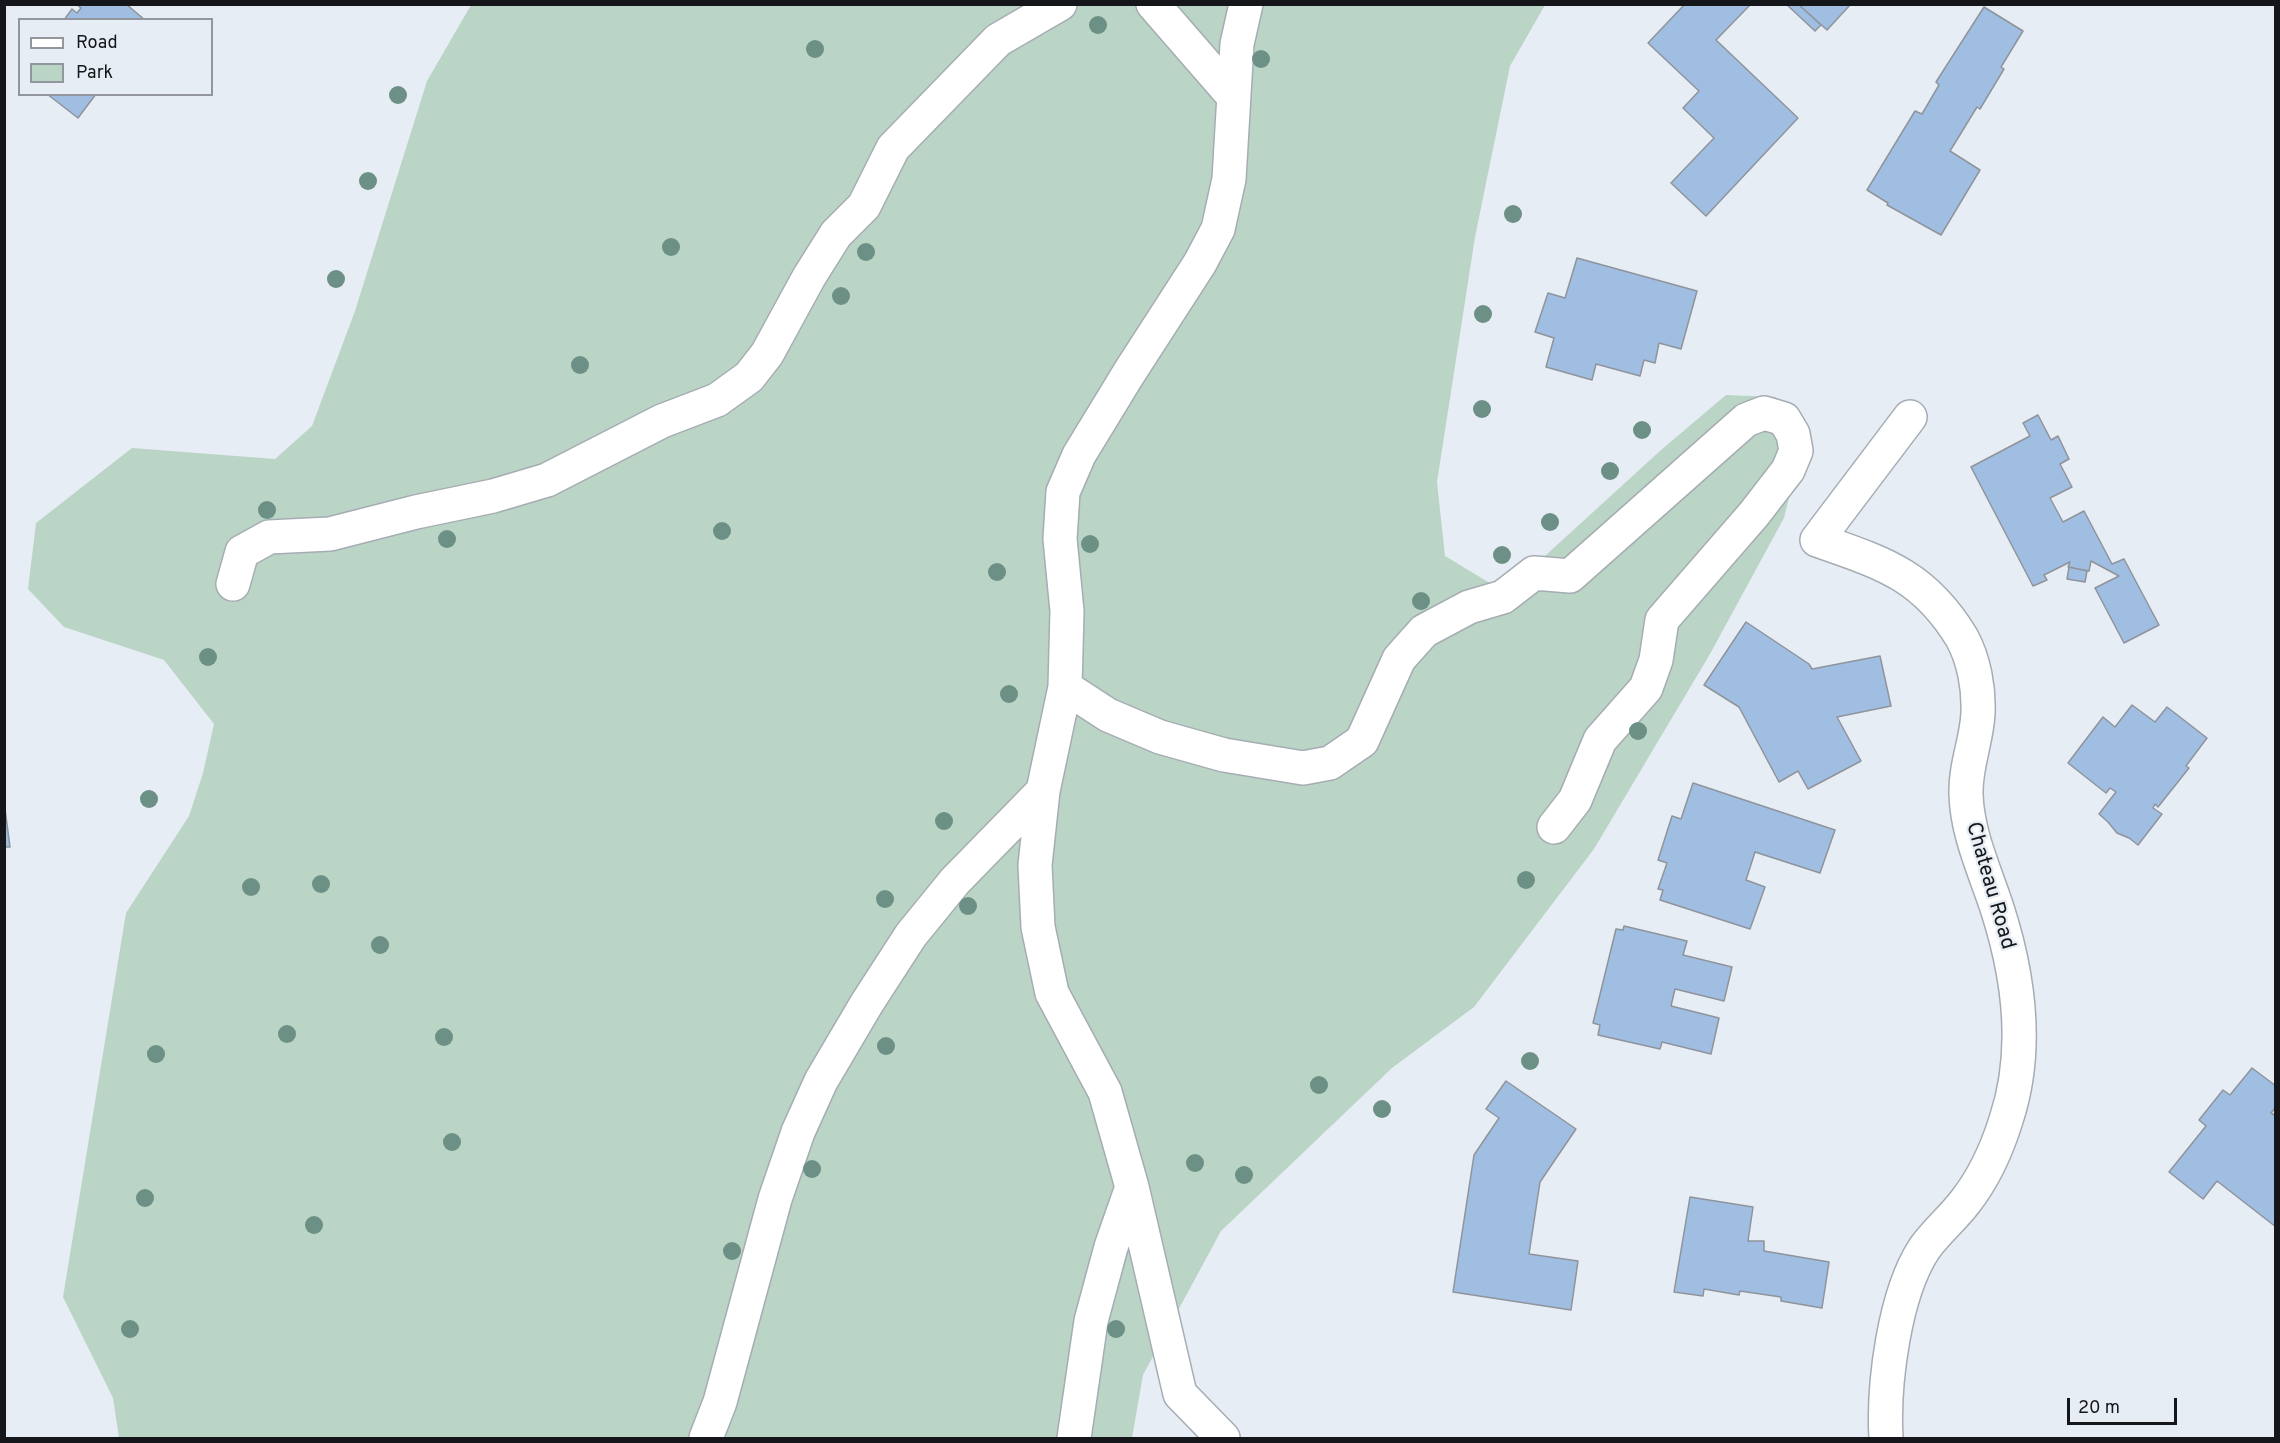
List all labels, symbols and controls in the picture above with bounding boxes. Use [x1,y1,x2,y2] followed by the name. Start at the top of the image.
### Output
[18,18,213,96] legend
[76,32,118,55] text: Road
[76,62,113,85] text: Park
[1959,819,2019,953] street label: Chateau Road
[2070,1386,2180,1424] scale bar
[2078,1397,2120,1420] text: 20 m

